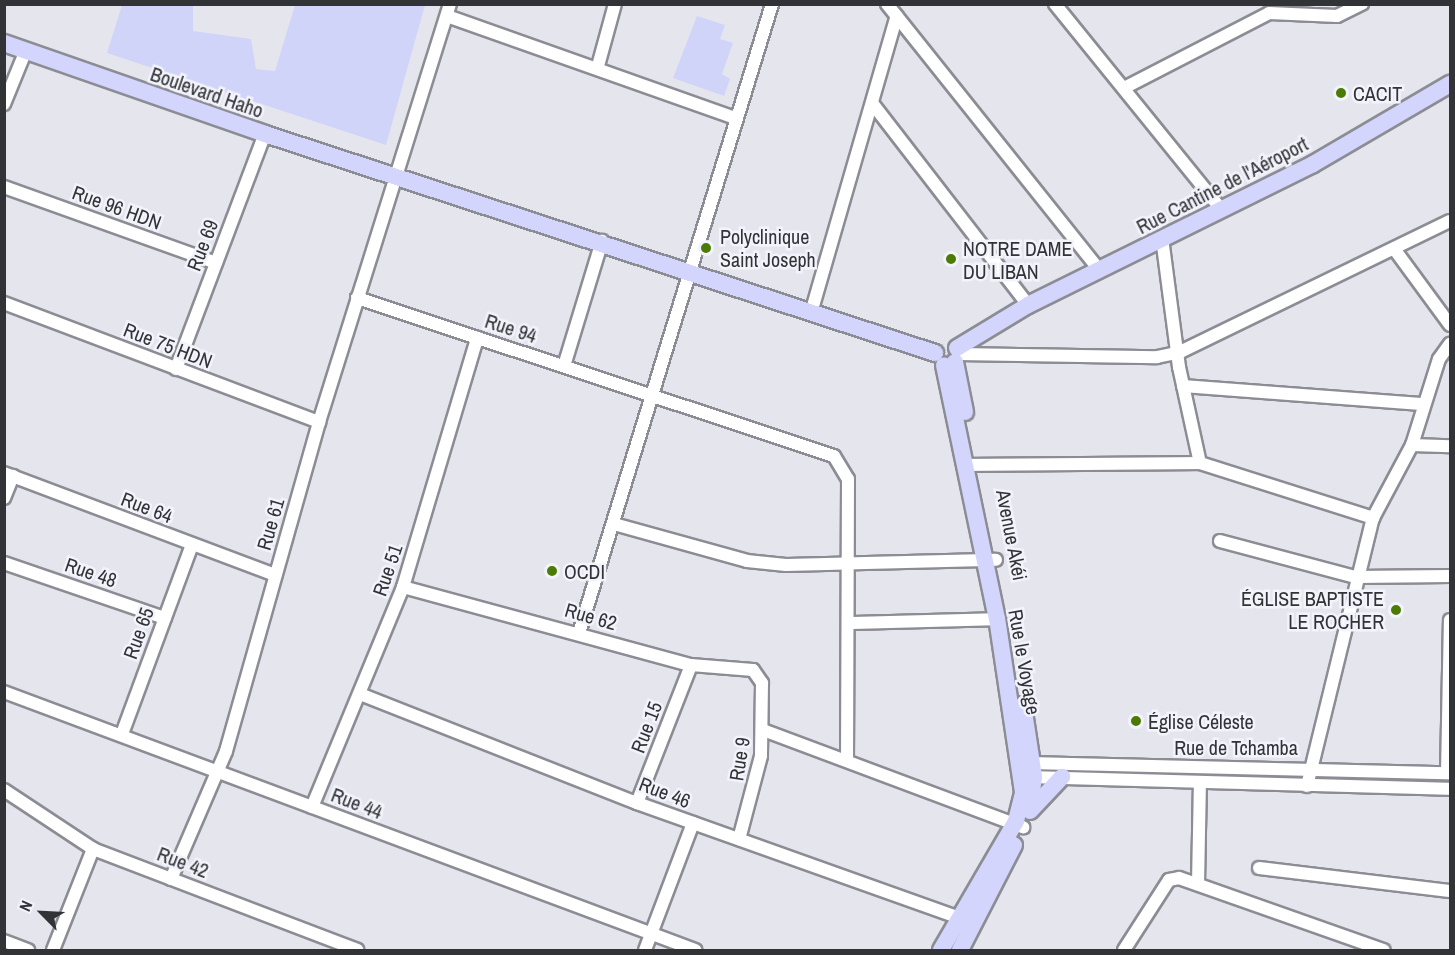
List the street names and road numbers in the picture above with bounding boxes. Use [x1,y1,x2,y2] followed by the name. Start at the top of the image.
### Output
[147,62,267,122] street label: Boulevard Haho
[1132,131,1312,239] street label: Rue Cantine de l'Aéroport
[69,180,165,234] street label: Rue 96 HDN
[181,216,223,274] street label: Rue 69
[482,308,540,348] street label: Rue 94
[120,317,216,373] street label: Rue 75 HDN
[118,486,176,528] street label: Rue 64
[991,487,1033,583] street label: Avenue Akéi
[251,495,289,553] street label: Rue 61
[367,541,407,599] street label: Rue 51
[62,552,120,592] street label: Rue 48
[562,597,620,635] street label: Rue 62
[118,604,158,662] street label: Rue 65
[1004,607,1046,717] street label: Rue le Voyage
[625,698,667,756] street label: Rue 15
[1174,735,1298,759] street label: Rue de Tchamba
[724,736,754,782] street label: Rue 9
[636,771,694,813] street label: Rue 46
[328,782,386,824] street label: Rue 44
[154,841,212,883] street label: Rue 42

